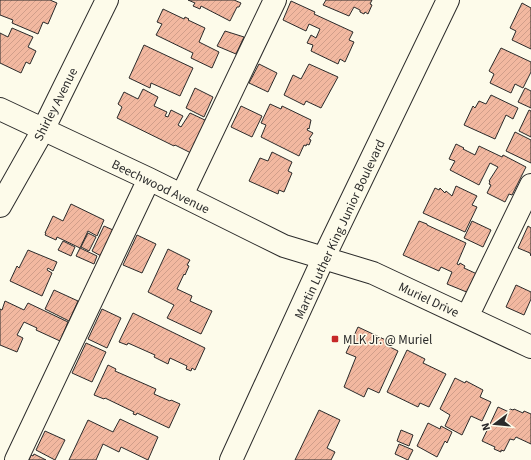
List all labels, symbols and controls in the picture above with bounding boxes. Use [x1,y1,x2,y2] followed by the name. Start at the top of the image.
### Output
[30,65,82,144] street label: Shirley Avenue
[290,137,390,322] street label: Martin Luther King Junior Boulevard
[109,155,213,218] street label: Beechwood Avenue
[395,278,462,322] street label: Muriel Drive
[343,331,432,349] place label: MLK Jr. @ Muriel
[330,334,340,344] marker: MLK Jr. @ Muriel
[475,404,515,444] north arrow
[478,421,494,432] text: N

